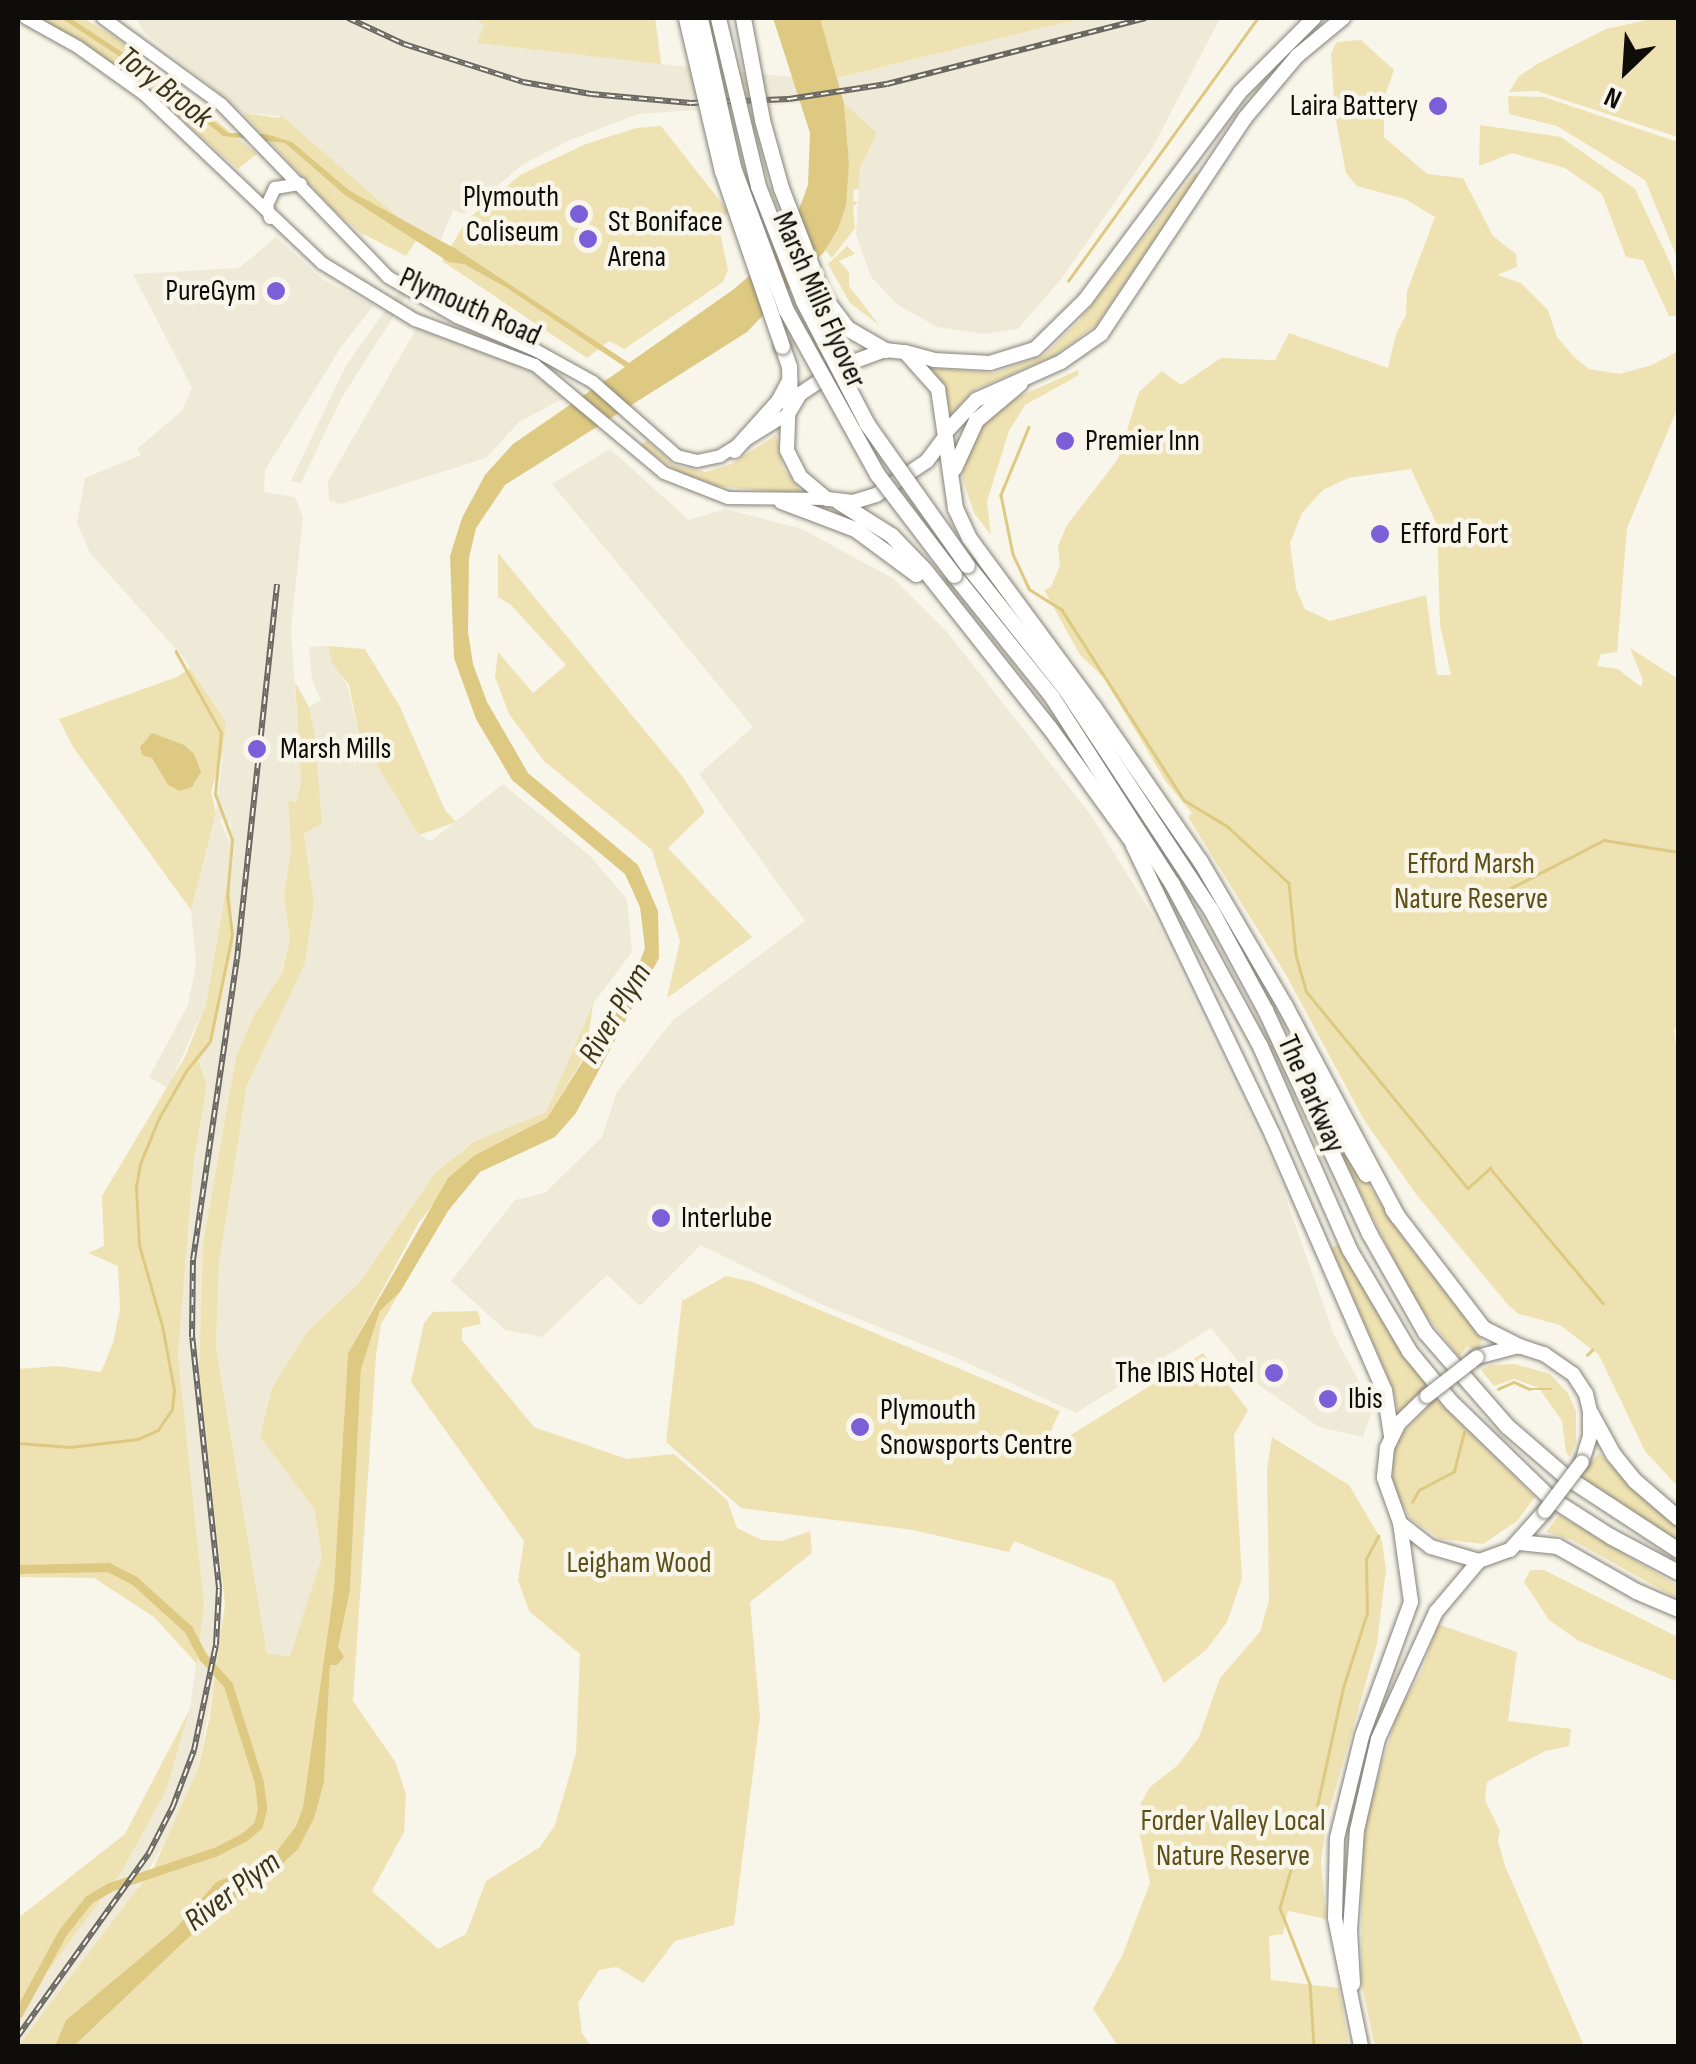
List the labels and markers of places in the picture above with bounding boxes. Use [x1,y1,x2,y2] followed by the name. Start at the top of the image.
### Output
[1290,88,1418,124] place label: Laira Battery
[1427,95,1449,117] marker: Laira Battery
[463,179,559,250] place label: Plymouth Coliseum
[568,203,590,225] marker: Plymouth Coliseum
[608,204,723,274] place label: St Boniface Arena
[577,228,599,250] marker: St Boniface Arena
[165,273,256,309] place label: PureGym
[265,280,287,302] marker: PureGym
[1085,423,1200,459] place label: Premier Inn
[1054,430,1076,452] marker: Premier Inn
[1400,516,1508,552] place label: Efford Fort
[1369,523,1391,545] marker: Efford Fort
[280,731,391,767] place label: Marsh Mills
[244,736,270,762] marker: Marsh Mills
[681,1200,772,1236] place label: Interlube
[650,1207,672,1229] marker: Interlube
[1115,1355,1254,1391] place label: The IBIS Hotel
[1263,1362,1285,1384] marker: The IBIS Hotel
[1348,1381,1383,1417] place label: Ibis
[1317,1388,1339,1410] marker: Ibis
[880,1392,1073,1462] place label: Plymouth Snowsports Centre
[849,1416,871,1438] marker: Plymouth Snowsports Centre

